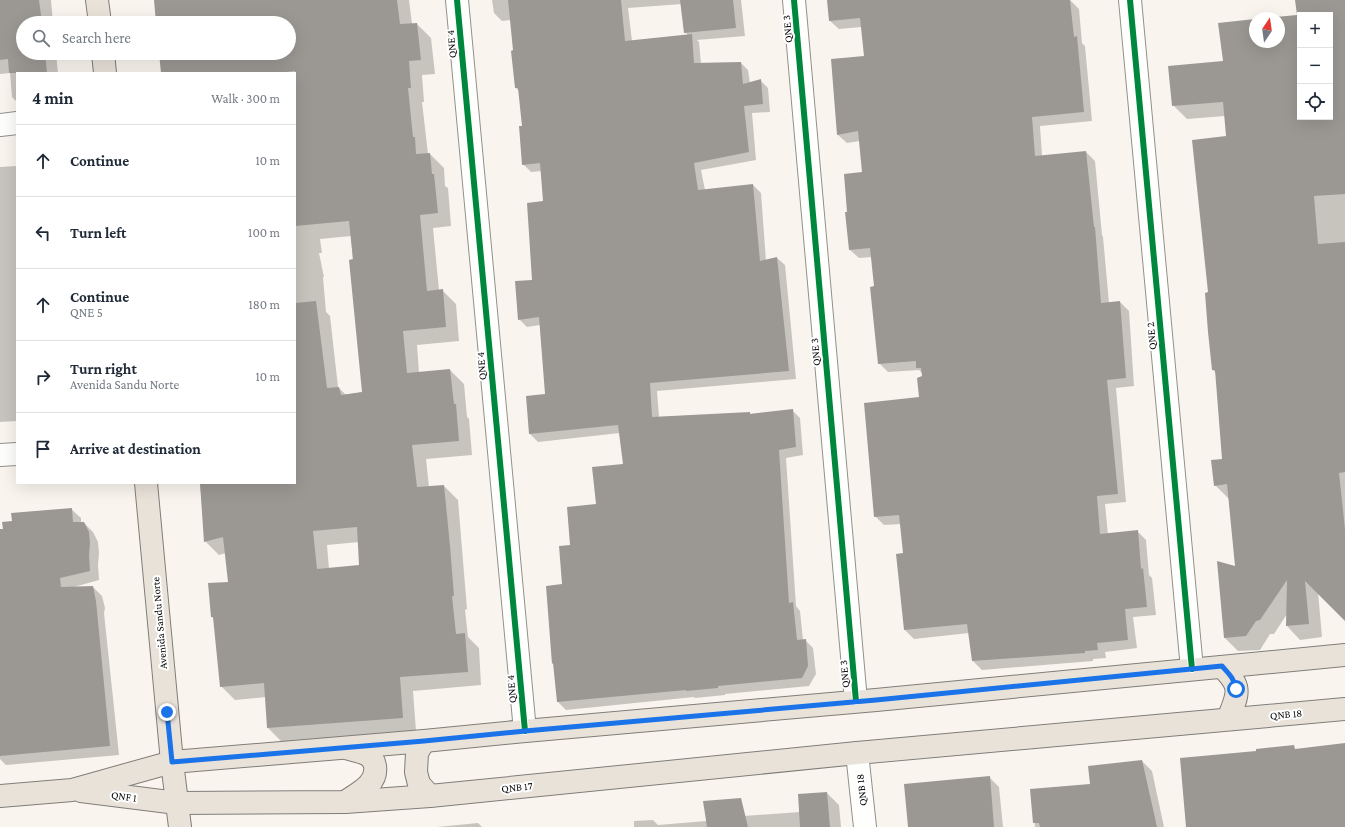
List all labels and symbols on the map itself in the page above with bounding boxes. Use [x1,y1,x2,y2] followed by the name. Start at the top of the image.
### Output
[1249,12,1285,48] north arrow
[780,15,794,43] street label: QNE 3
[444,29,458,59] street label: QNE 4
[1144,322,1158,350] street label: QNE 2
[808,338,822,366] street label: QNE 3
[474,351,488,381] street label: QNE 4
[149,576,169,670] street label: Avenida Sandu Norte
[837,660,851,688] street label: QNE 3
[504,674,518,704] street label: QNE 4
[1227,680,1245,698] route start
[158,703,176,721] route end
[1269,707,1303,721] street label: QNB 18
[853,773,869,807] street label: QNB 18
[501,779,533,795] street label: QNB 17
[110,788,138,804] street label: QNF 1

